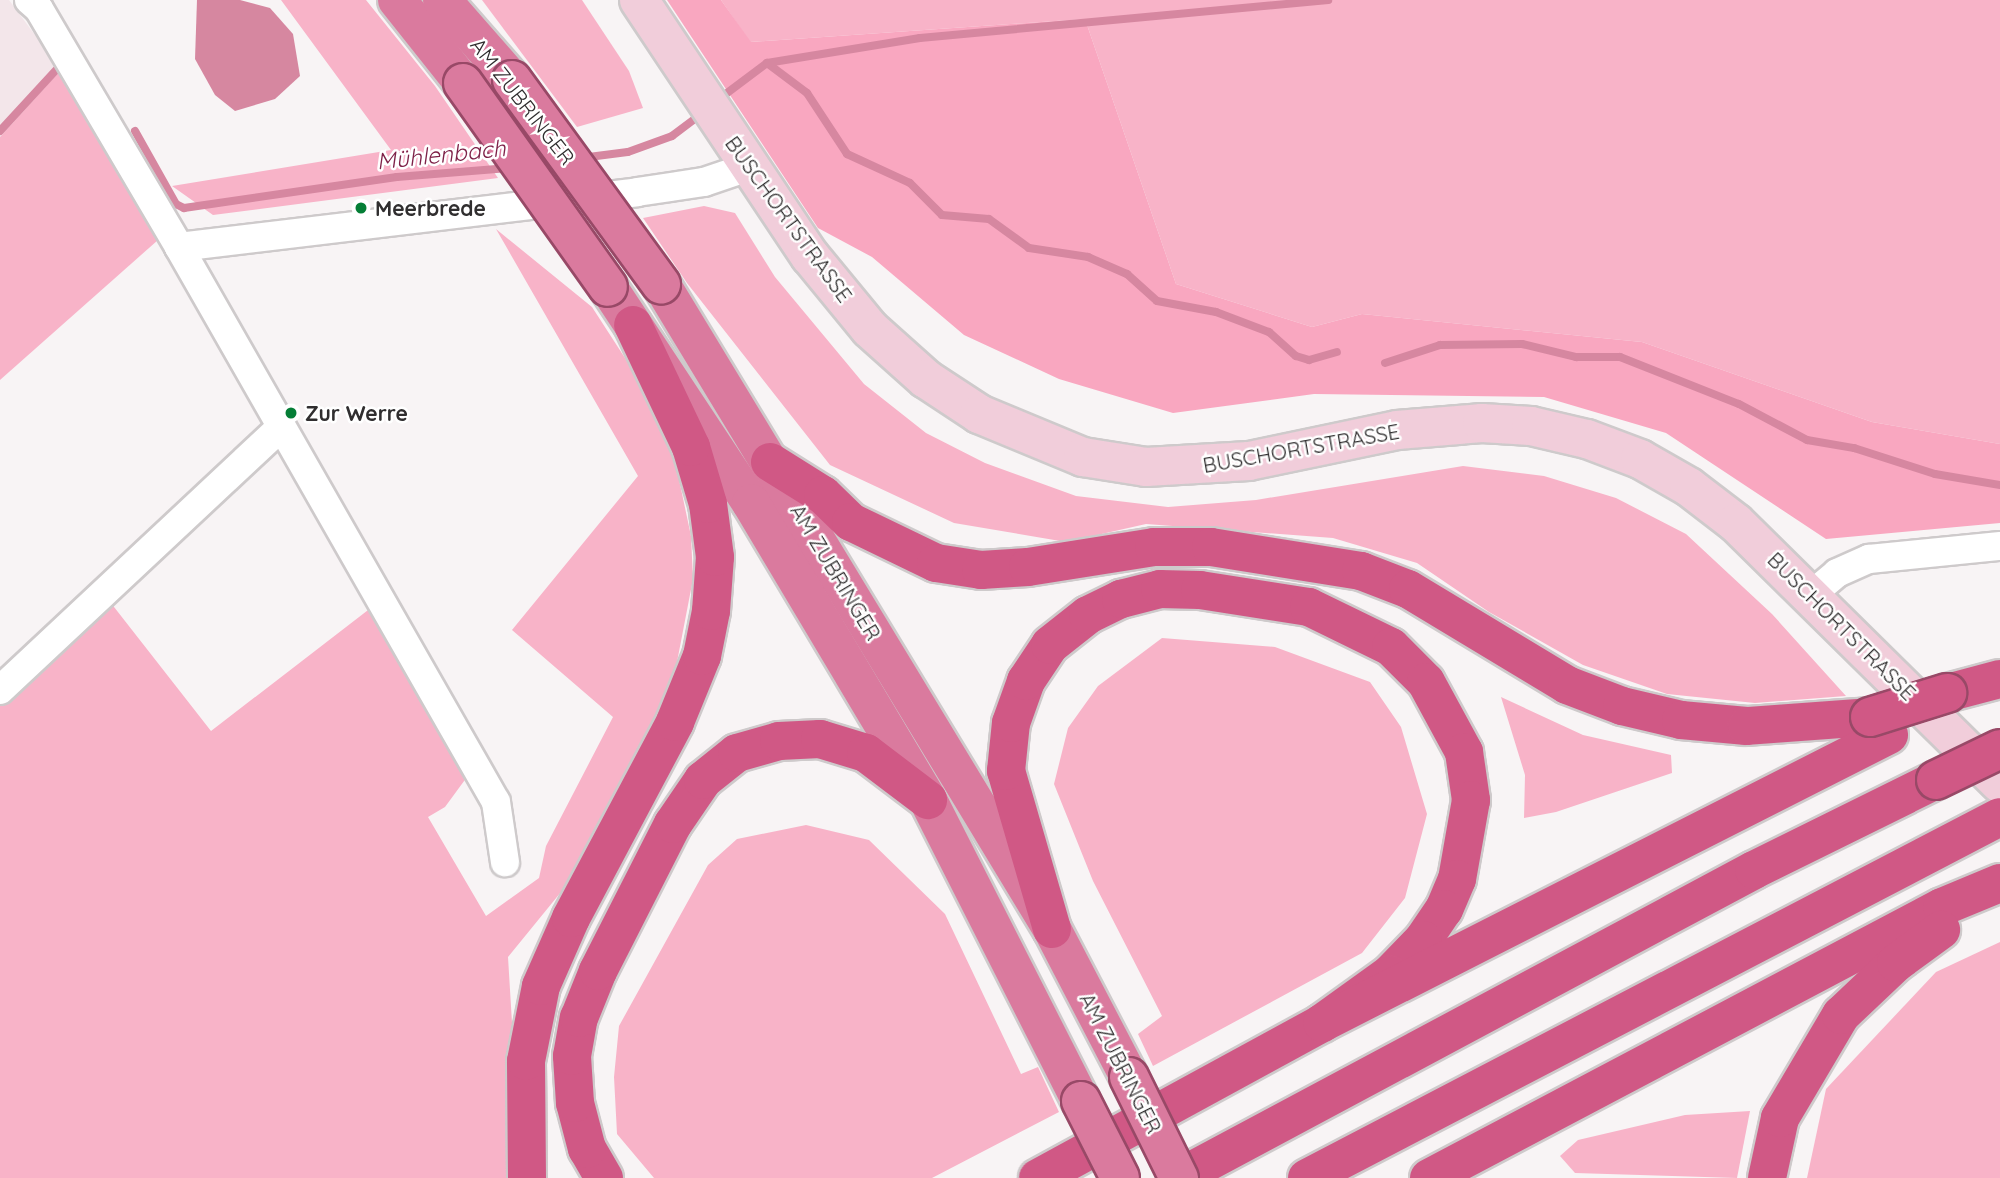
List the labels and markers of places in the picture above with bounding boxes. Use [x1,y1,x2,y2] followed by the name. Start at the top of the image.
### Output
[375,195,486,221] place label: Meerbrede
[353,200,369,216] marker: Meerbrede
[305,400,408,426] place label: Zur Werre
[283,405,299,421] marker: Zur Werre

